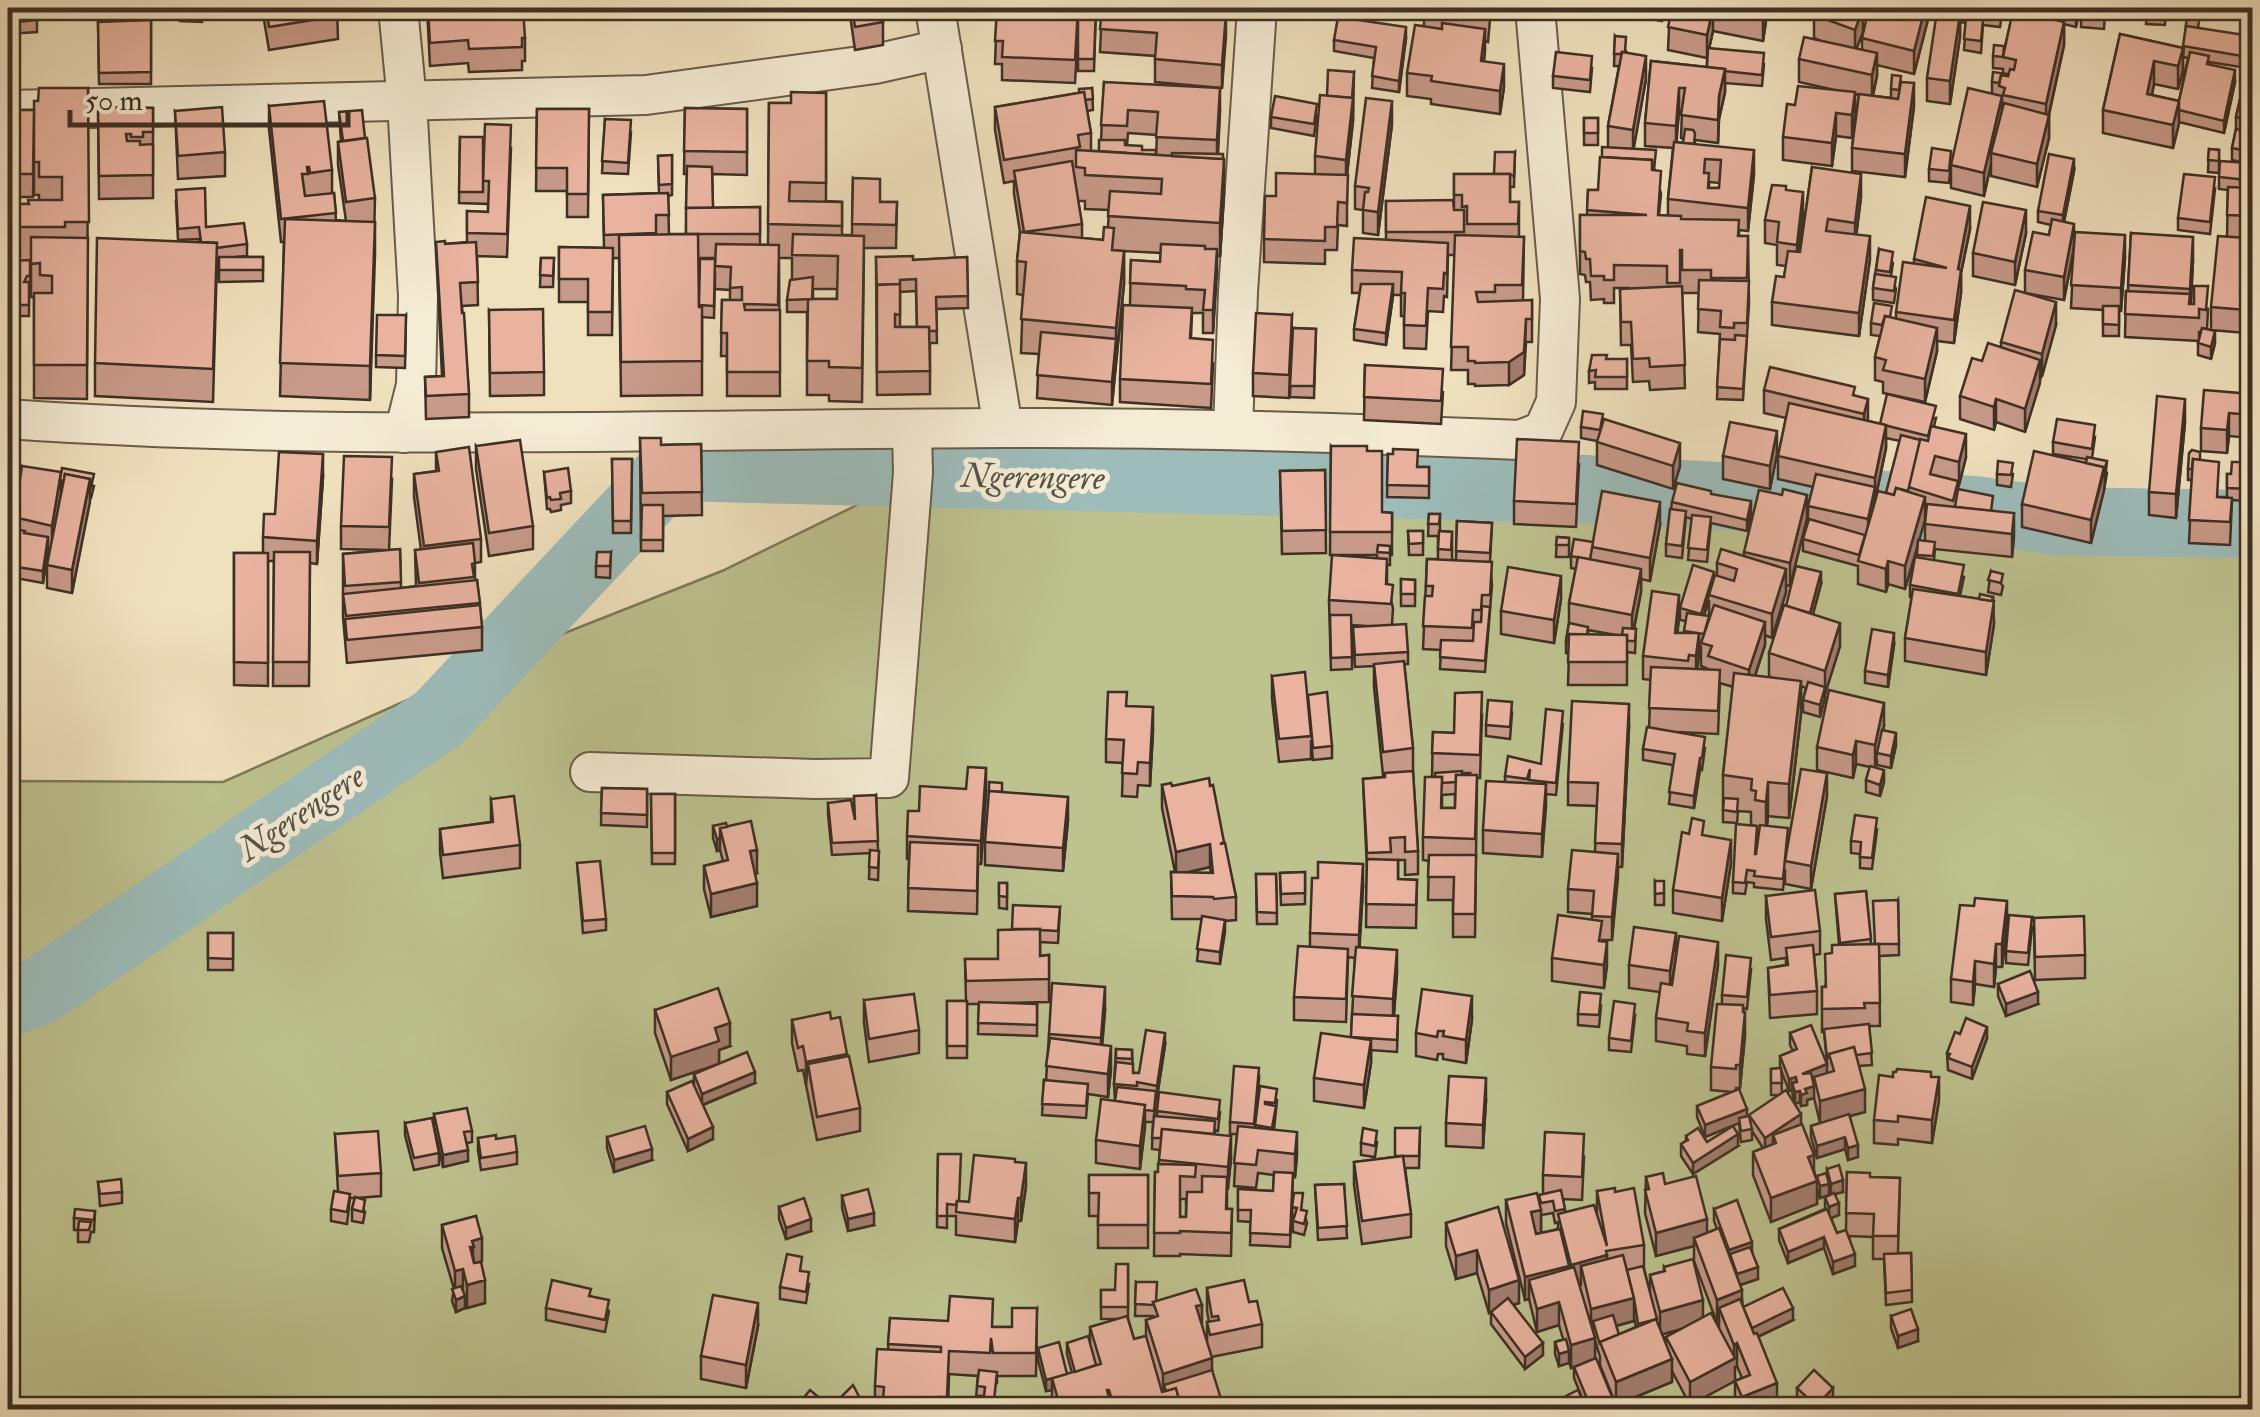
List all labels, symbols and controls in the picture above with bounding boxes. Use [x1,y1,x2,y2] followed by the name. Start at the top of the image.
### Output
[70,65,348,127] scale bar
[85,82,143,119] text: 50 m
[959,454,1105,500] water label: Ngerengere
[228,754,374,872] water label: Ngerengere

